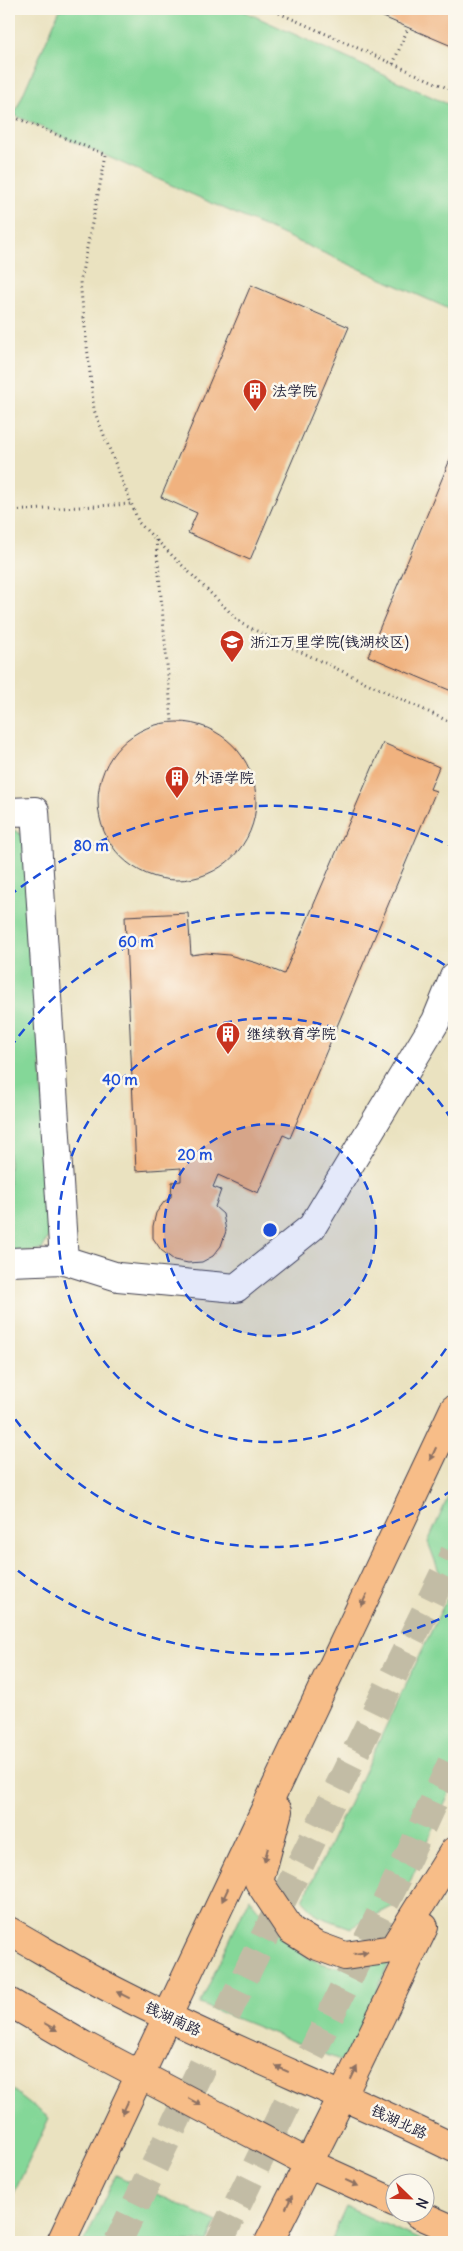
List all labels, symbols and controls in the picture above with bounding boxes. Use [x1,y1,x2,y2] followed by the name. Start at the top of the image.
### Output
[242,378,268,412] building icon: 法学院
[272,381,317,400] place label: 法学院
[219,629,245,663] school or university icon: 浙江万里学院(钱湖校区)
[250,632,409,651] place label: 浙江万里学院(钱湖校区)
[164,765,190,799] building icon: 外语学院
[194,768,254,787] place label: 外语学院
[73,836,109,855] text: 80 m
[118,932,154,951] text: 60 m
[215,1021,241,1055] building icon: 继续教育学院
[246,1024,336,1043] place label: 继续教育学院
[102,1070,138,1089] text: 40 m
[178,1145,212,1164] text: 20 m
[261,1221,279,1239] centre of rings
[429,1446,438,1461] one-way arrow
[360,1593,368,1608] one-way arrow
[262,1847,270,1862] one-way arrow
[220,1888,228,1902] one-way arrow
[353,1949,369,1957] one-way arrow
[116,1991,131,1999] one-way arrow
[142,1997,204,2040] street label: 钱湖南路
[44,2022,57,2031] one-way arrow
[275,2065,289,2073] one-way arrow
[350,2065,358,2080] one-way arrow
[188,2098,201,2107] one-way arrow
[368,2100,430,2143] street label: 钱湖北路
[121,2101,129,2115] one-way arrow
[386,2174,436,2224] north arrow
[345,2180,359,2188] one-way arrow
[285,2195,293,2210] one-way arrow
[412,2195,432,2211] text: N

